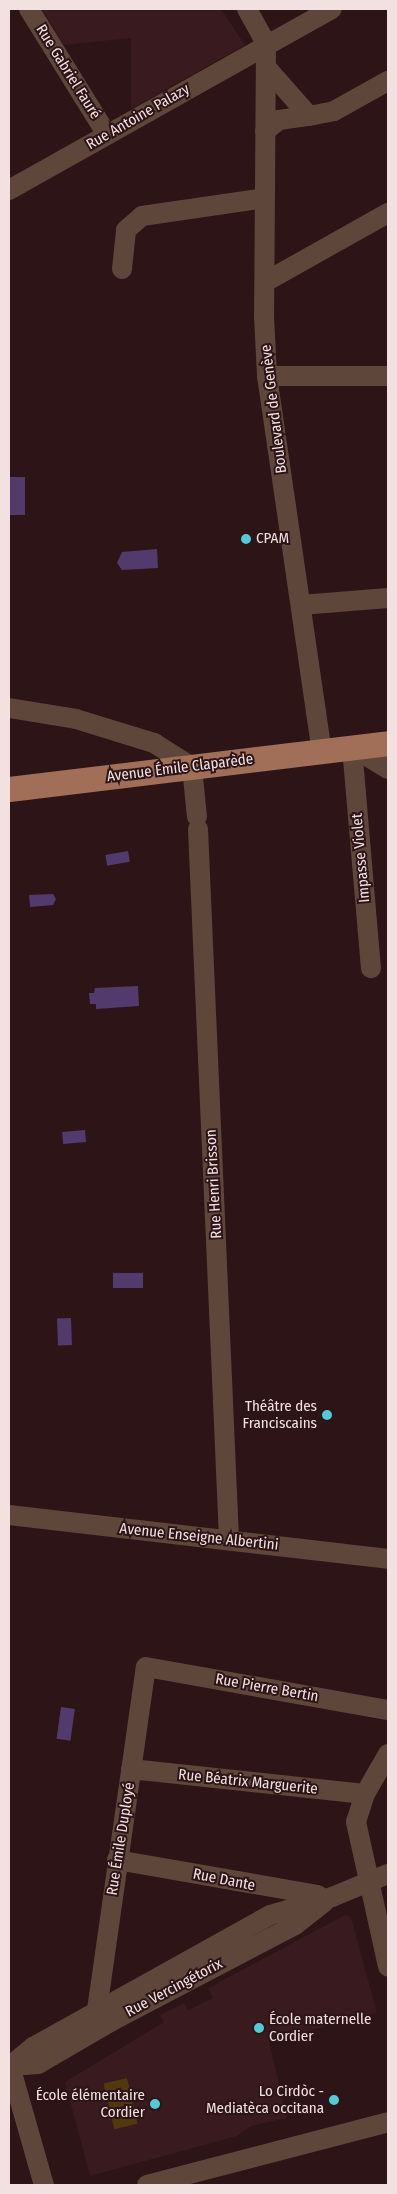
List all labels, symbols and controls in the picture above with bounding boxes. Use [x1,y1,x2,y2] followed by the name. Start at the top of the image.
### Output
[32,21,104,123] street label: Rue Gabriel Fauré
[83,80,193,154] street label: Rue Antoine Palazy
[257,344,291,474] street label: Boulevard de Genève
[256,530,289,548] place label: CPAM
[240,533,252,545] marker: CPAM
[106,750,254,786] street label: Avenue Émile Claparède
[348,813,374,903] street label: Impasse Violet
[202,1129,226,1239] street label: Rue Henri Brisson
[243,1397,317,1432] place label: Théâtre des Franciscains
[321,1409,333,1421] marker: Théâtre des Franciscains
[119,1520,279,1554] street label: Avenue Enseigne Albertini
[214,1670,320,1706] street label: Rue Pierre Bertin
[177,1766,319,1798] street label: Rue Béatrix Marguerite
[103,1781,139,1897] street label: Rue Émile Duployé
[191,1865,257,1895] street label: Rue Dante
[123,1955,225,2021] street label: Rue Vercingétorix
[269,2010,371,2045] place label: École maternelle Cordier
[253,2022,265,2034] marker: École maternelle Cordier
[206,2082,324,2117] place label: Lo Cirdòc - Mediatèca occitana
[36,2086,145,2121] place label: École élémentaire Cordier
[328,2094,340,2106] marker: Lo Cirdòc - Mediatèca occitana
[149,2098,161,2110] marker: École élémentaire Cordier

